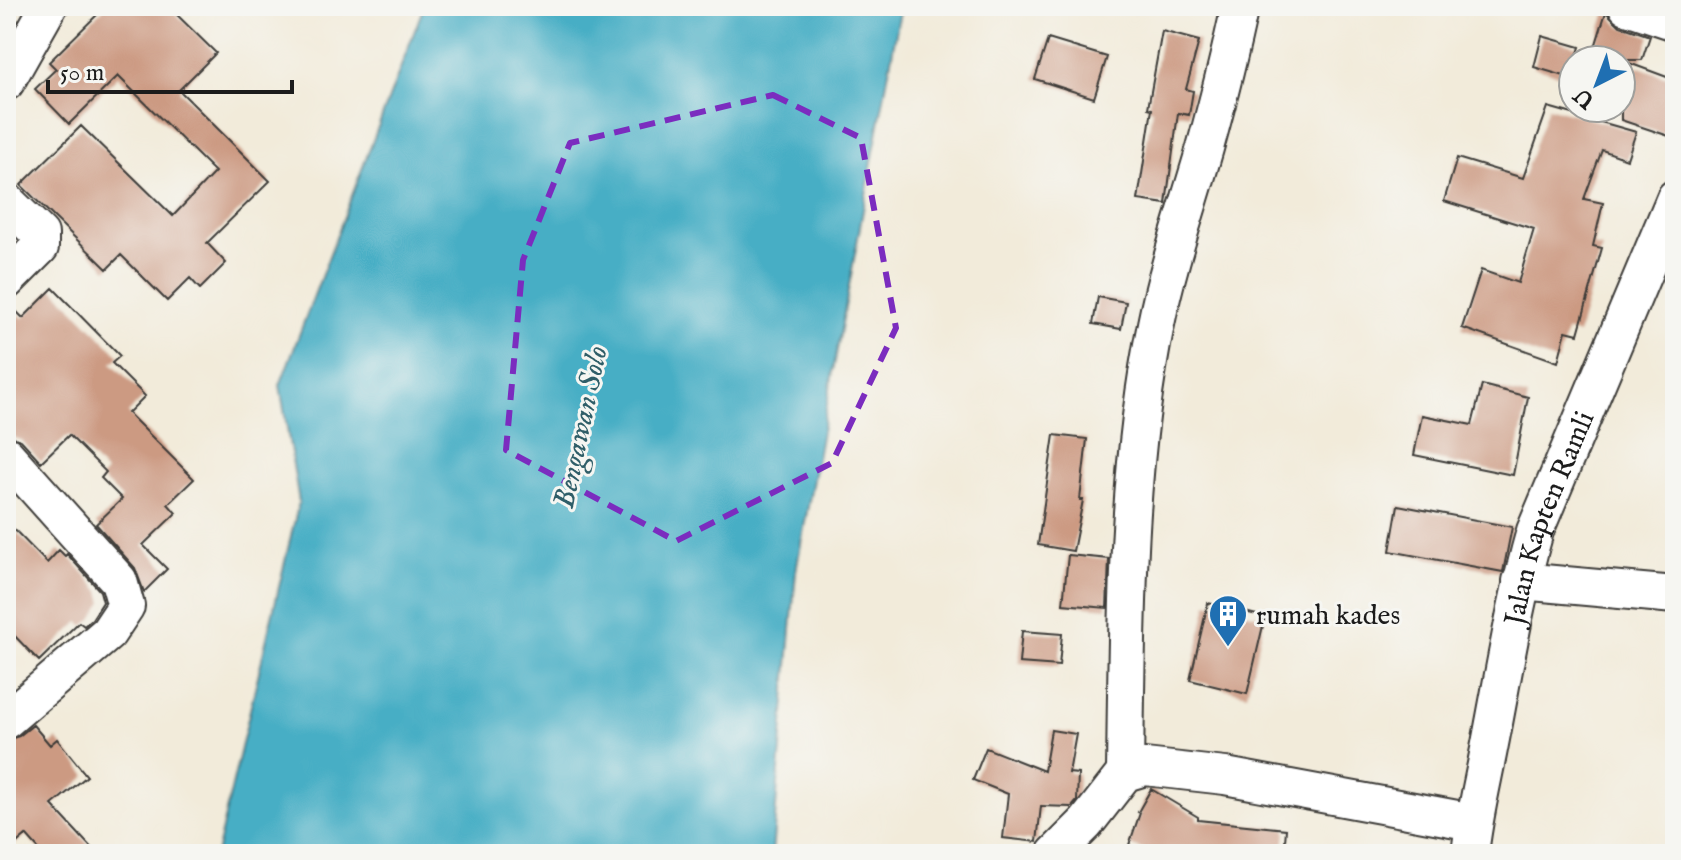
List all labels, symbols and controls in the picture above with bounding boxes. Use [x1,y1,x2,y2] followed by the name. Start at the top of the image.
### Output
[48,44,292,94] scale bar
[1557,44,1637,124] north arrow
[60,58,104,89] text: 50 m
[1568,80,1602,115] text: U
[546,343,618,512] water label: Bengawan Solo
[1497,406,1603,631] street label: Jalan Kapten Ramli
[1207,593,1249,648] building icon: rumah kades
[1256,599,1400,634] place label: rumah kades

